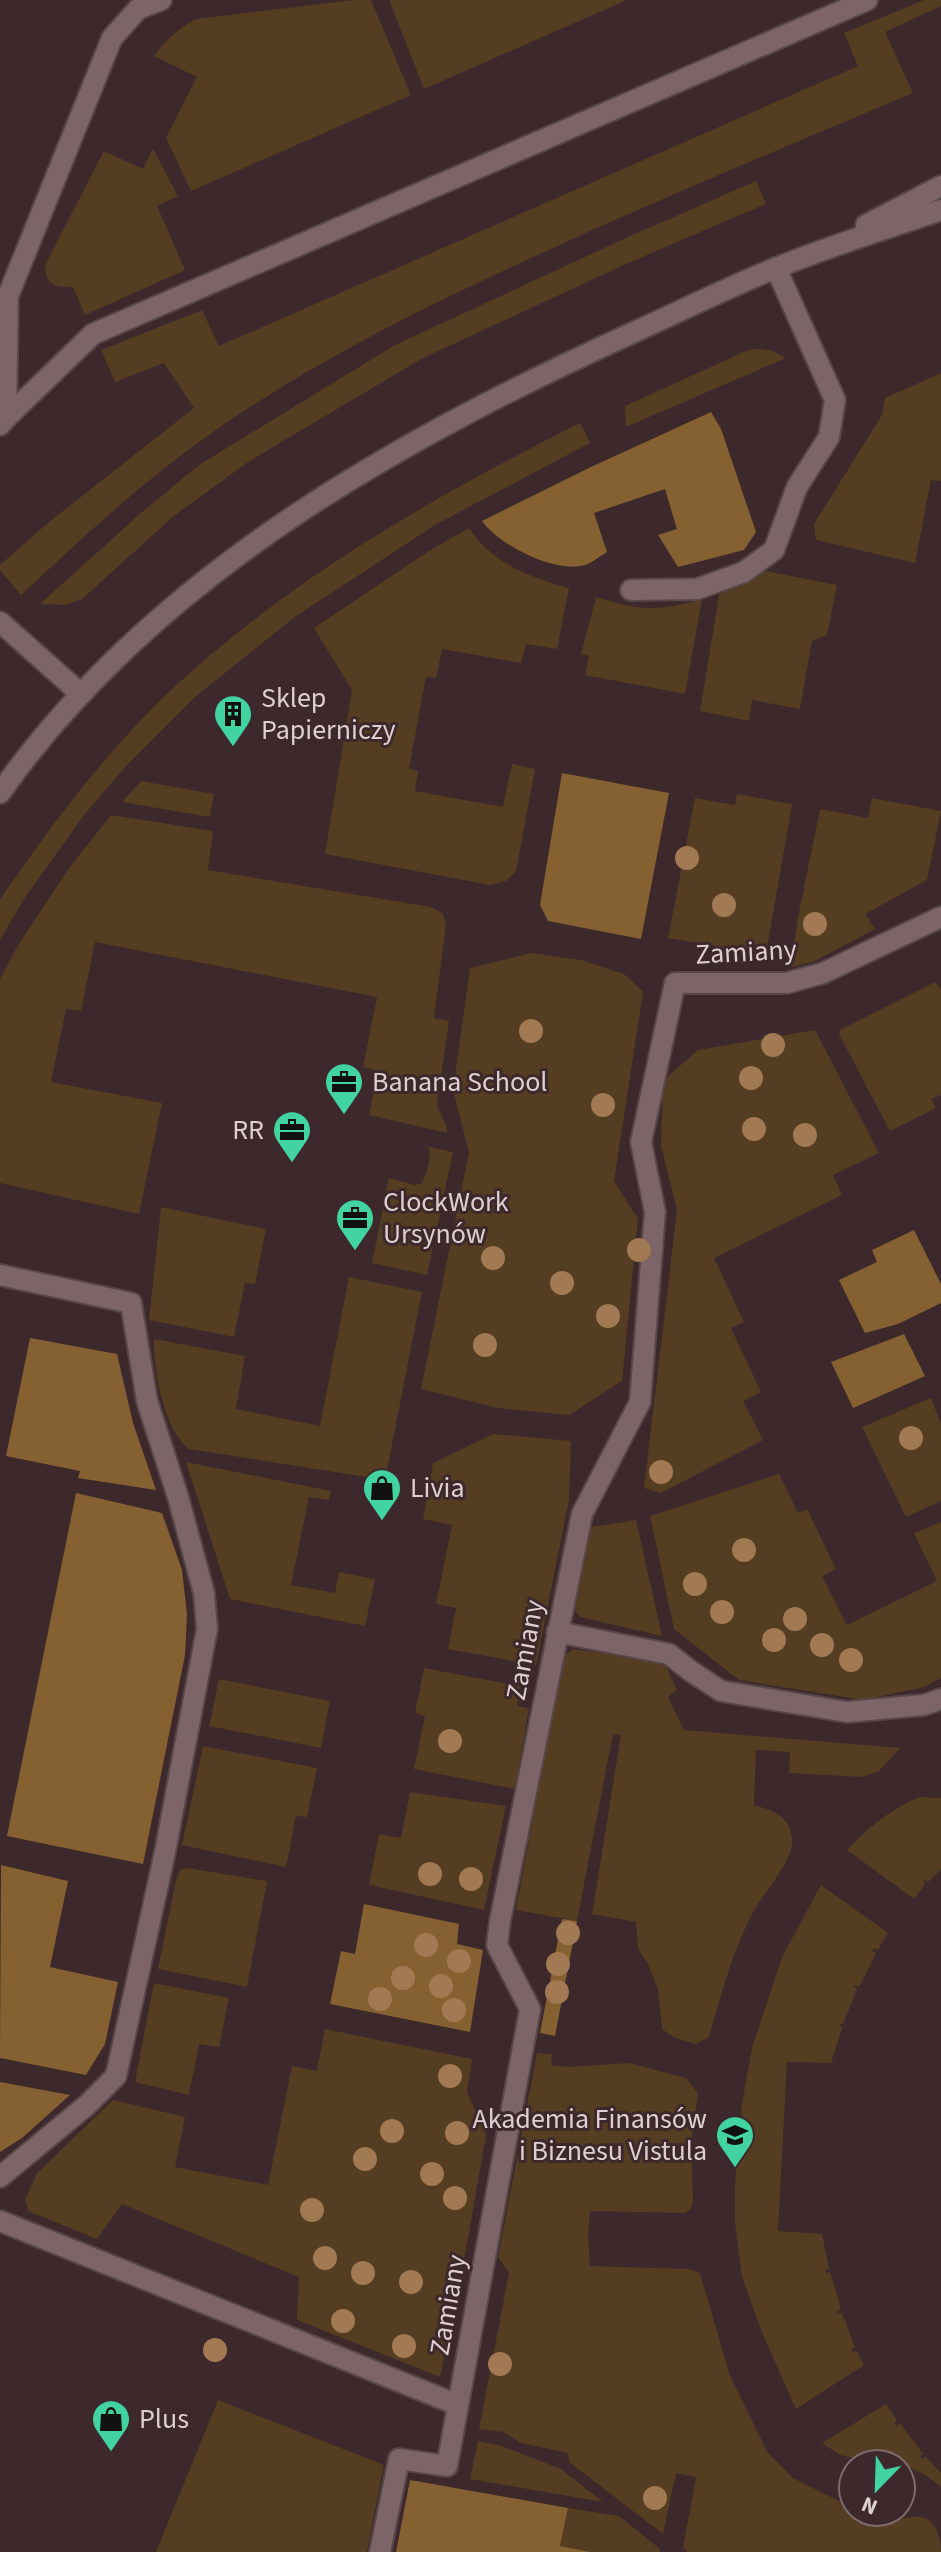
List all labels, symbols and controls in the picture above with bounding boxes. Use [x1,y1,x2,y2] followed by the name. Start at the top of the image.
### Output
[261,678,396,750] place label: Sklep Papierniczy
[212,693,254,748] building icon: Sklep Papierniczy
[694,929,798,975] street label: Zamiany
[323,1061,365,1116] office icon: Banana School
[372,1062,547,1102] place label: Banana School
[271,1109,313,1164] office icon: RR
[232,1110,264,1150] place label: RR
[383,1182,509,1254] place label: ClockWork Ursynów
[334,1197,376,1252] office icon: ClockWork Ursynów
[361,1467,403,1522] shop icon: Livia
[410,1468,465,1508] place label: Livia
[496,1596,554,1704] street label: Zamiany
[472,2099,707,2171] place label: Akademia Finansów i Biznesu Vistula
[714,2114,756,2169] school or university icon: Akademia Finansów i Biznesu Vistula
[420,2252,476,2358] street label: Zamiany
[90,2398,132,2453] shop icon: Plus
[139,2399,189,2439] place label: Plus
[837,2448,917,2528] north arrow
[857,2488,883,2523] text: N

